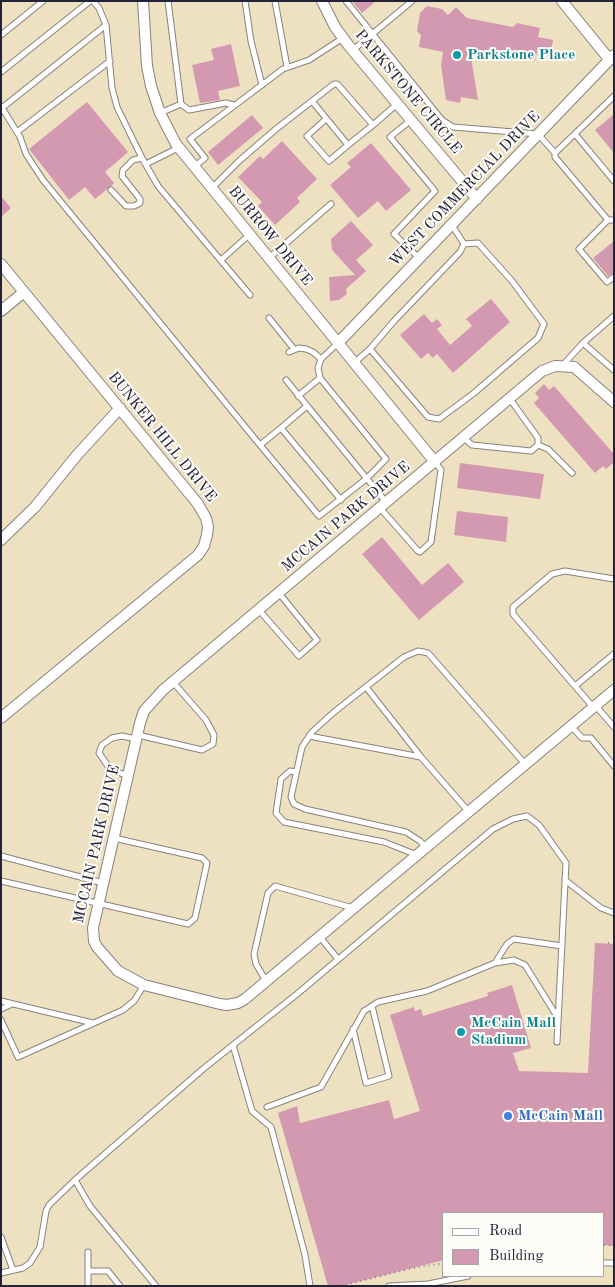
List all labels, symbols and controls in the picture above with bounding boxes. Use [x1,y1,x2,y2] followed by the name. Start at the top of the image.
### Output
[351,26,465,158] street label: PARKSTONE CIRCLE
[467,46,575,64] place label: Parkstone Place
[451,49,463,61] marker: Parkstone Place
[386,107,544,271] street label: WEST COMMERCIAL DRIVE
[224,183,316,289] street label: BURROW DRIVE
[104,368,220,506] street label: BUNKER HILL DRIVE
[278,458,414,576] street label: MCCAIN PARK DRIVE
[70,763,124,925] street label: MCCAIN PARK DRIVE
[471,1014,556,1049] place label: McCain Mall Stadium
[455,1026,467,1038] marker: McCain Mall Stadium
[518,1107,603,1125] place label: McCain Mall
[502,1110,514,1122] marker: McCain Mall
[442,1212,605,1277] legend
[489,1224,522,1239] text: Road
[489,1249,544,1264] text: Building

